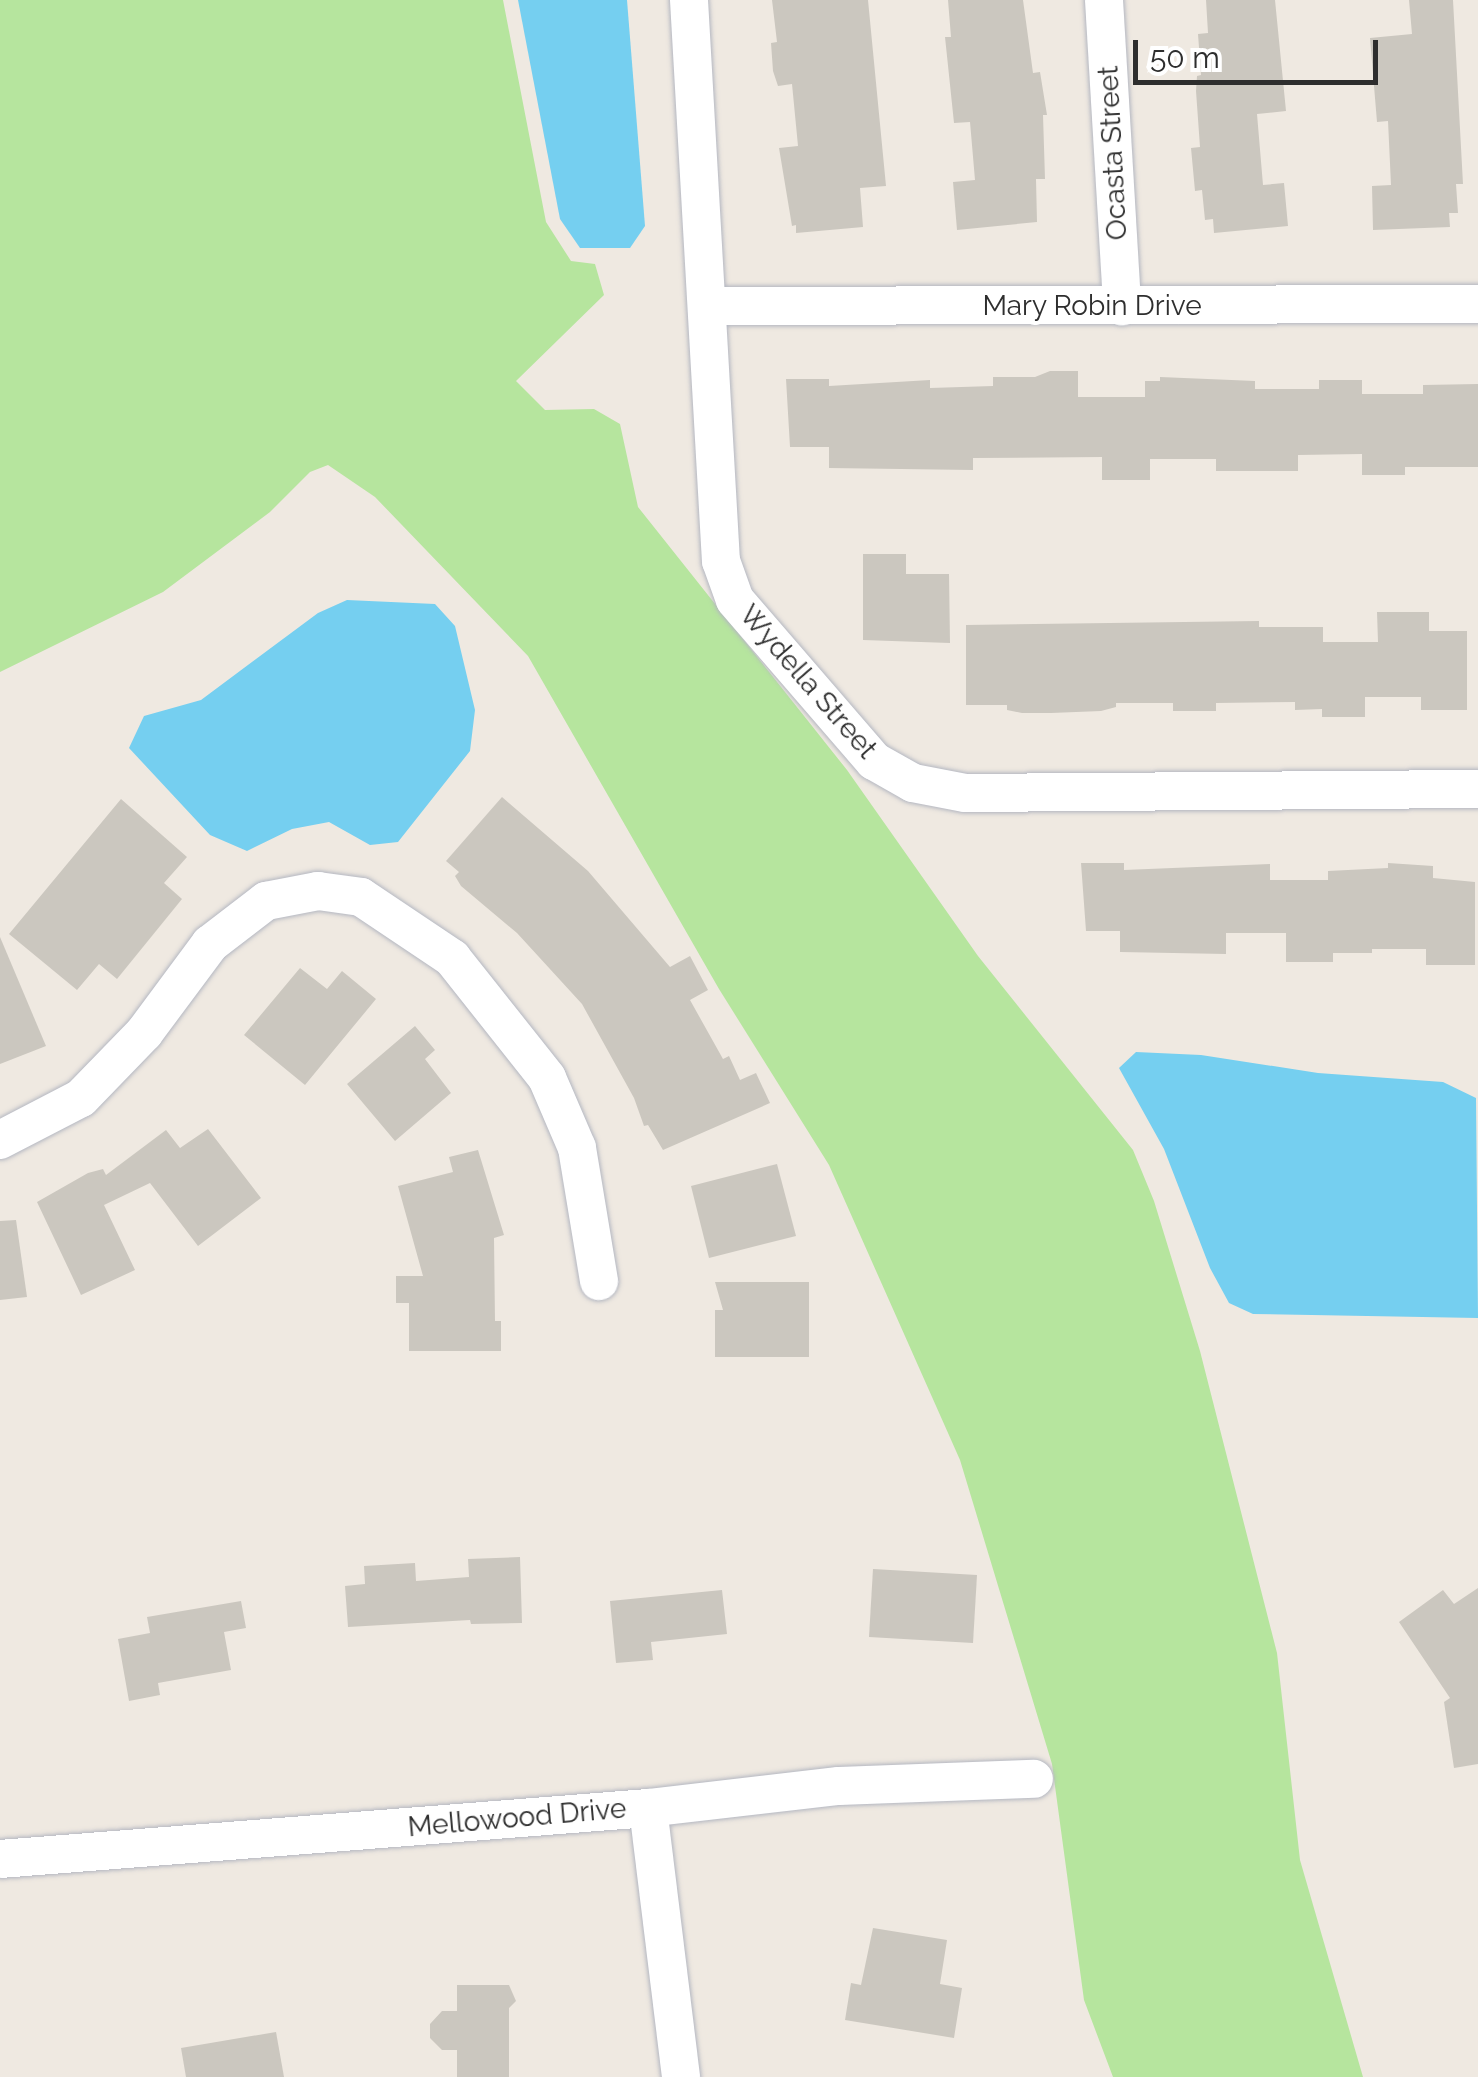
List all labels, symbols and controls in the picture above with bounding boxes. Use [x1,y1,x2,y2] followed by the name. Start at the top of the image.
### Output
[1138,20,1383,82] scale bar
[1150,40,1220,75] text: 50 m
[1092,65,1134,241] street label: Ocasta Street
[982,289,1202,323] street label: Mary Robin Drive
[732,598,884,766] street label: Wydella Street
[406,1792,628,1844] street label: Mellowood Drive

